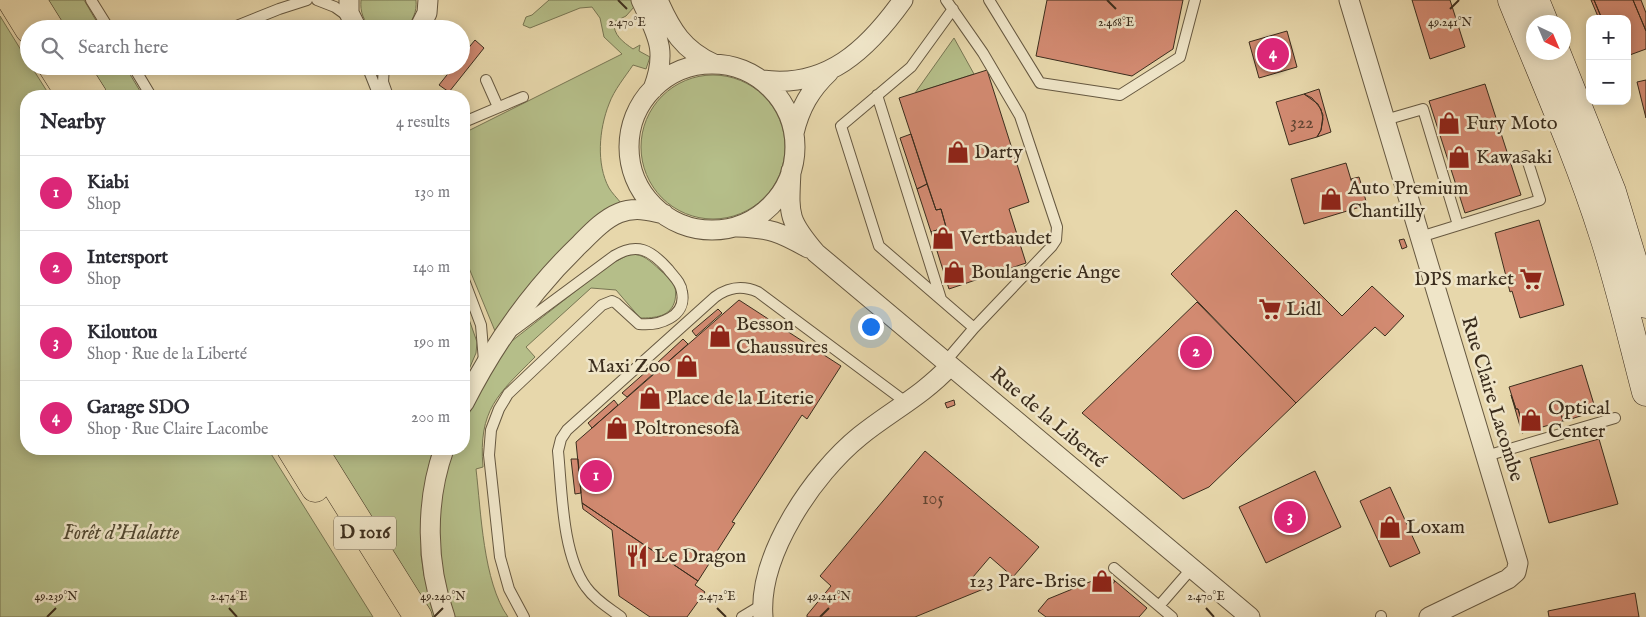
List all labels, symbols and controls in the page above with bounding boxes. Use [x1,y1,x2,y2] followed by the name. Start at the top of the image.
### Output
[608,15,646,30] text: 2.470°E
[1098,15,1134,30] text: 2.468°E
[1428,15,1473,30] text: 49.241°N
[1526,15,1571,60] north arrow
[1586,15,1631,105] map controls
[1586,15,1631,60] button: +
[20,20,470,75] search box
[38,34,66,62] icon: search
[1257,35,1289,73] pin: 4
[78,36,169,60] text: Search here
[1586,60,1631,105] button: −
[40,109,105,136] text: Nearby
[1436,110,1462,136] shop icon: Fury Moto
[1466,111,1558,136] place label: Fury Moto
[1290,112,1314,135] house number: 322
[396,113,450,133] text: 4 results
[945,139,971,165] shop icon: Darty
[974,140,1023,165] place label: Darty
[1446,144,1472,170] shop icon: Kawasaki
[1476,145,1552,170] place label: Kawasaki
[87,171,129,195] text: Kiabi
[1347,176,1468,224] place label: Auto Premium Chantilly
[53,183,59,203] text: 1
[414,183,450,203] text: 130 m
[1318,186,1344,212] shop icon: Auto Premium Chantilly
[87,195,121,215] text: Shop
[930,225,956,251] shop icon: Vertbaudet
[959,226,1052,251] place label: Vertbaudet
[87,246,168,270] text: Intersport
[52,258,60,278] text: 2
[412,258,450,278] text: 140 m
[941,259,967,285] shop icon: Boulangerie Ange
[971,260,1120,285] place label: Boulangerie Ange
[1518,266,1544,292] supermarket icon: DPS market
[1414,267,1514,292] place label: DPS market
[87,270,121,290] text: Shop
[1257,296,1283,322] supermarket icon: Lidl
[1286,297,1322,322] place label: Lidl
[736,312,828,360] place label: Besson Chaussures
[1455,313,1529,485] street label: Rue Claire Lacombe
[858,314,884,340] your location
[87,321,157,345] text: Kiloutou
[707,323,733,349] shop icon: Besson Chaussures
[53,333,59,353] text: 3
[413,333,450,353] text: 190 m
[1180,333,1212,371] pin: 2
[87,345,247,365] text: Shop · Rue de la Liberté
[674,353,700,379] shop icon: Maxi Zoo
[588,354,670,379] place label: Maxi Zoo
[985,362,1111,474] street label: Rue de la Liberté
[637,385,663,411] shop icon: Place de la Literie
[666,386,814,411] place label: Place de la Literie
[87,396,189,420] text: Garage SDO
[1548,396,1611,444] place label: Optical Center
[1518,407,1544,433] shop icon: Optical Center
[52,408,60,428] text: 4
[411,408,450,428] text: 200 m
[604,415,630,441] shop icon: Poltronesofà
[634,416,740,441] place label: Poltronesofà
[87,420,268,440] text: Shop · Rue Claire Lacombe
[580,457,612,495] pin: 1
[922,488,944,511] house number: 105
[1274,498,1306,536] pin: 3
[1377,514,1403,540] shop icon: Loxam
[1406,515,1465,540] place label: Loxam
[334,516,396,550] road number: D 1016
[63,521,179,546] park label: Forêt d'Halatte
[624,543,650,569] restaurant icon: Le Dragon
[654,544,746,569] place label: Le Dragon
[1089,568,1115,594] shop icon: 123 Pare-Brise
[969,569,1086,594] place label: 123 Pare-Brise
[34,589,78,604] text: 49.239°N
[210,589,248,604] text: 2.474°E
[420,589,466,604] text: 49.240°N
[698,589,736,604] text: 2.472°E
[807,589,852,604] text: 49.241°N
[1187,589,1225,604] text: 2.470°E

